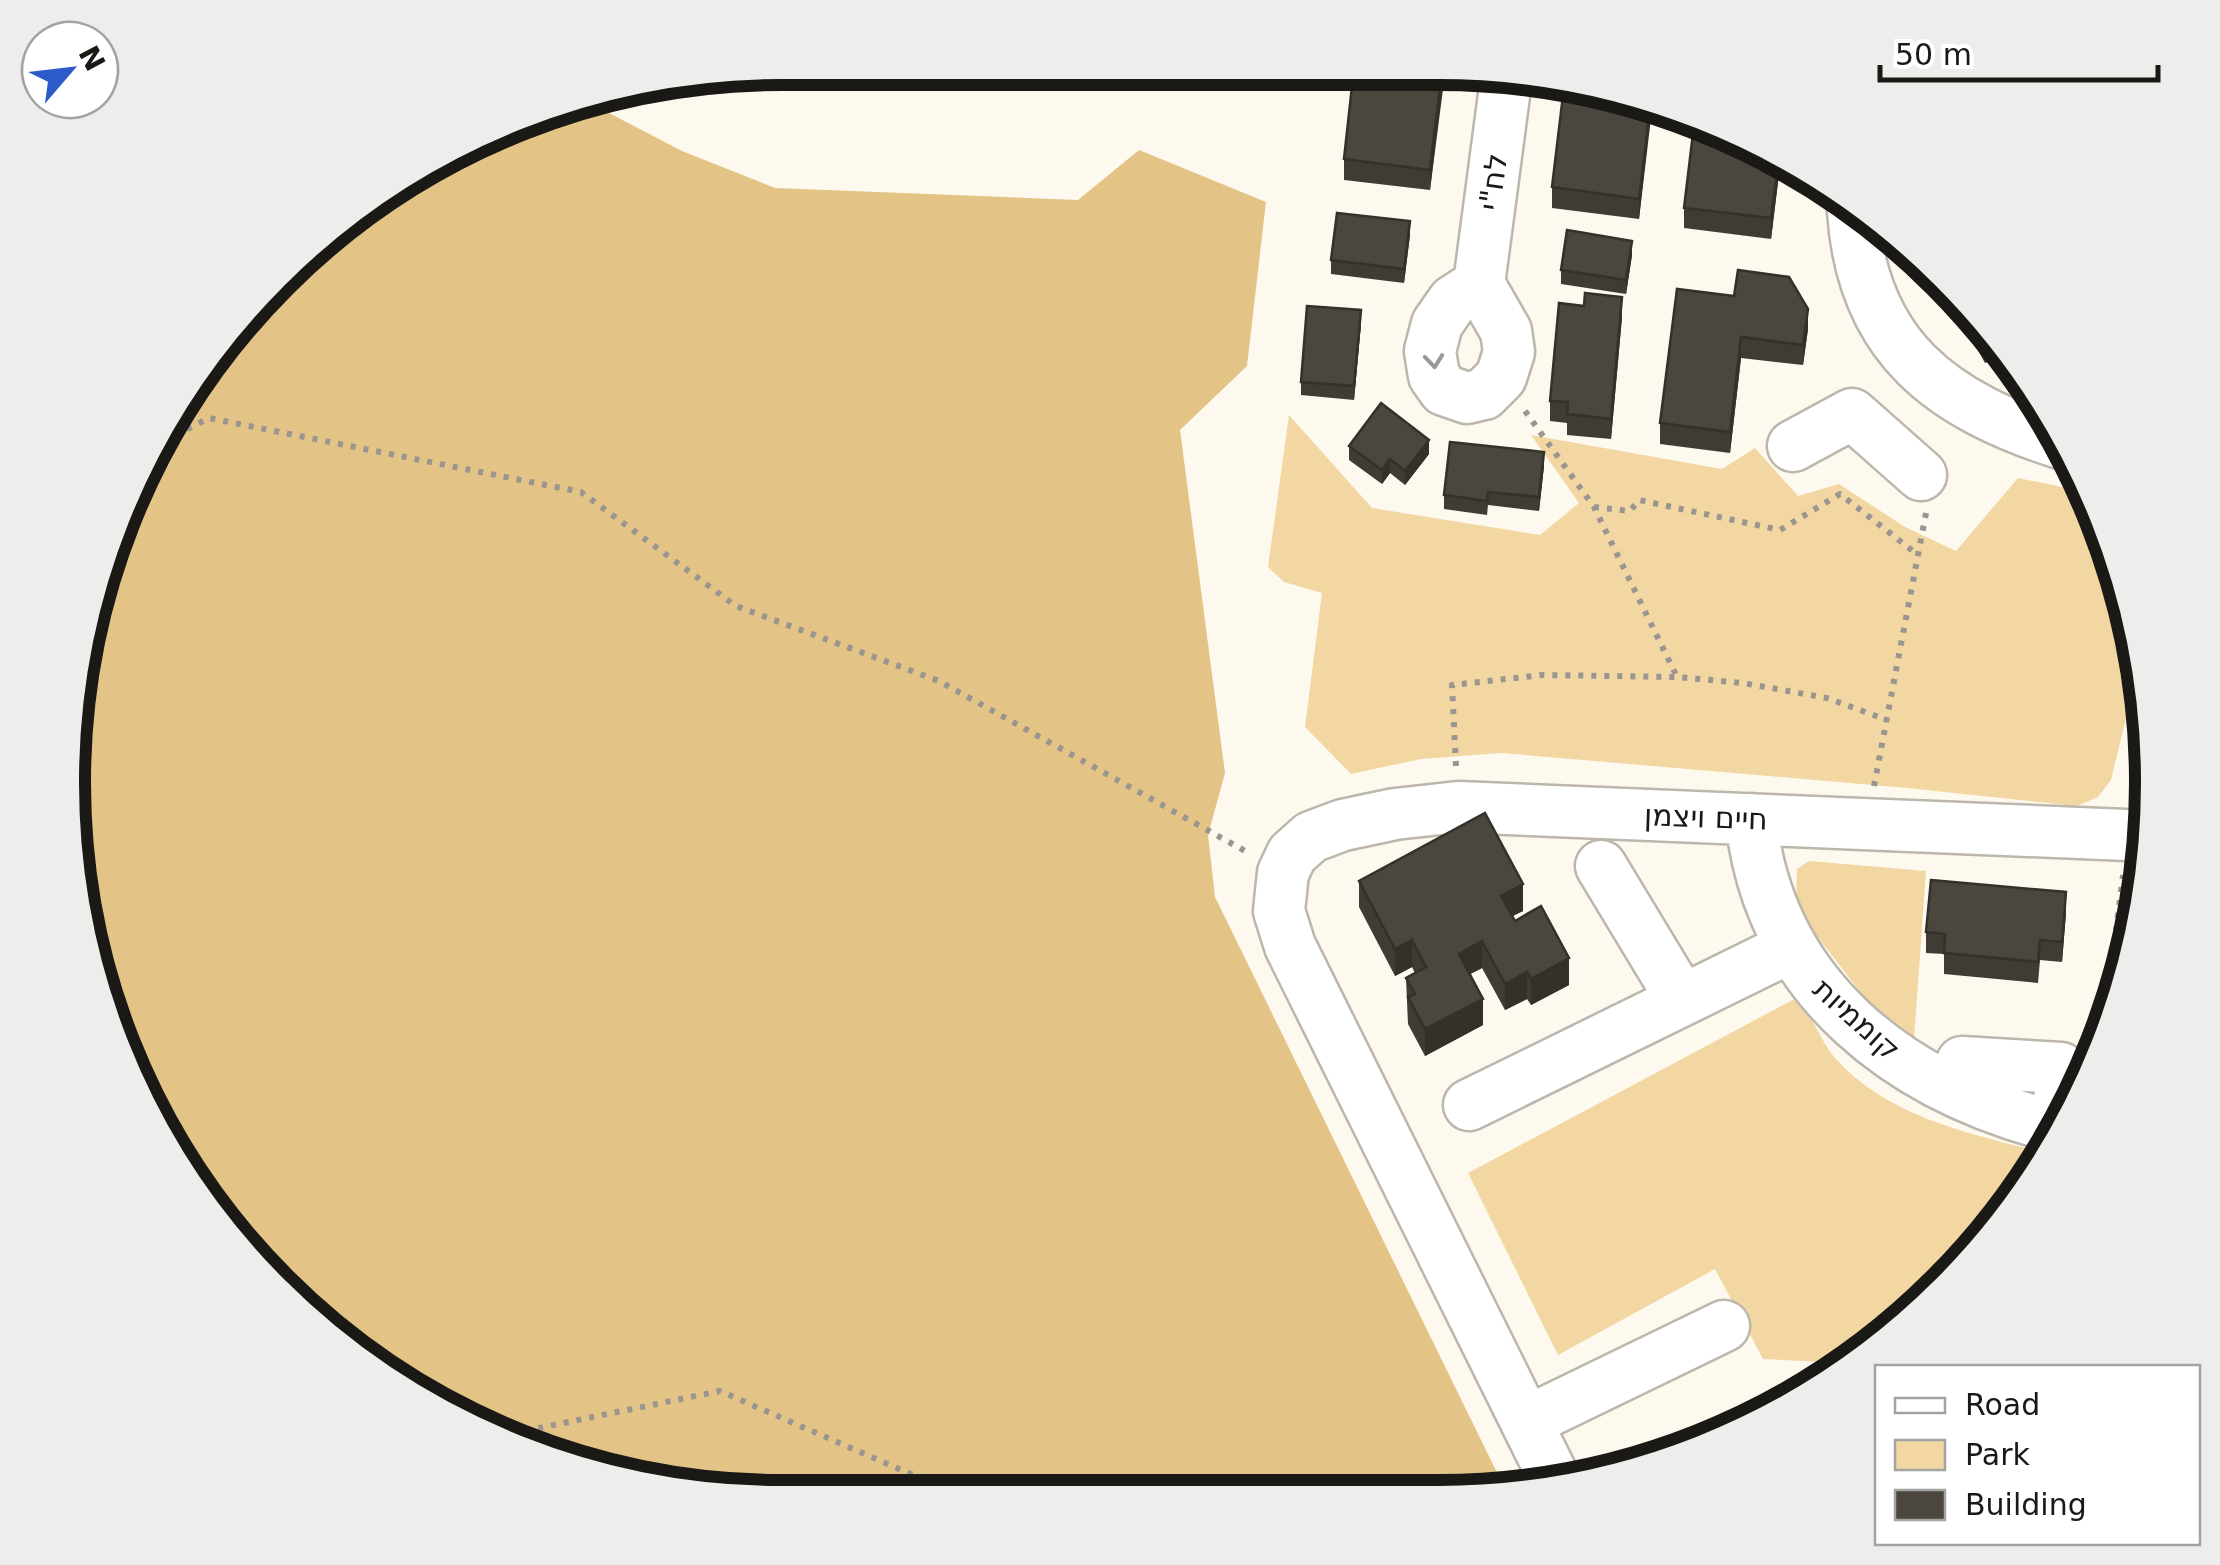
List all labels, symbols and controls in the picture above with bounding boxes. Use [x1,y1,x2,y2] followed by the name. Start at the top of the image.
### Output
[20,20,120,120] north arrow
[1880,20,2158,82] scale bar
[1895,37,1972,72] text: 50 m
[72,40,112,77] text: N
[1472,151,1514,213] street label: לח"י
[1423,353,1444,369] one-way arrow
[1644,797,1768,837] street label: חיים ויצמן
[1806,971,1908,1067] street label: קוממיות
[1875,1365,2200,1545] legend
[1965,1387,2040,1422] text: Road
[1965,1437,2030,1472] text: Park
[1965,1487,2087,1522] text: Building

